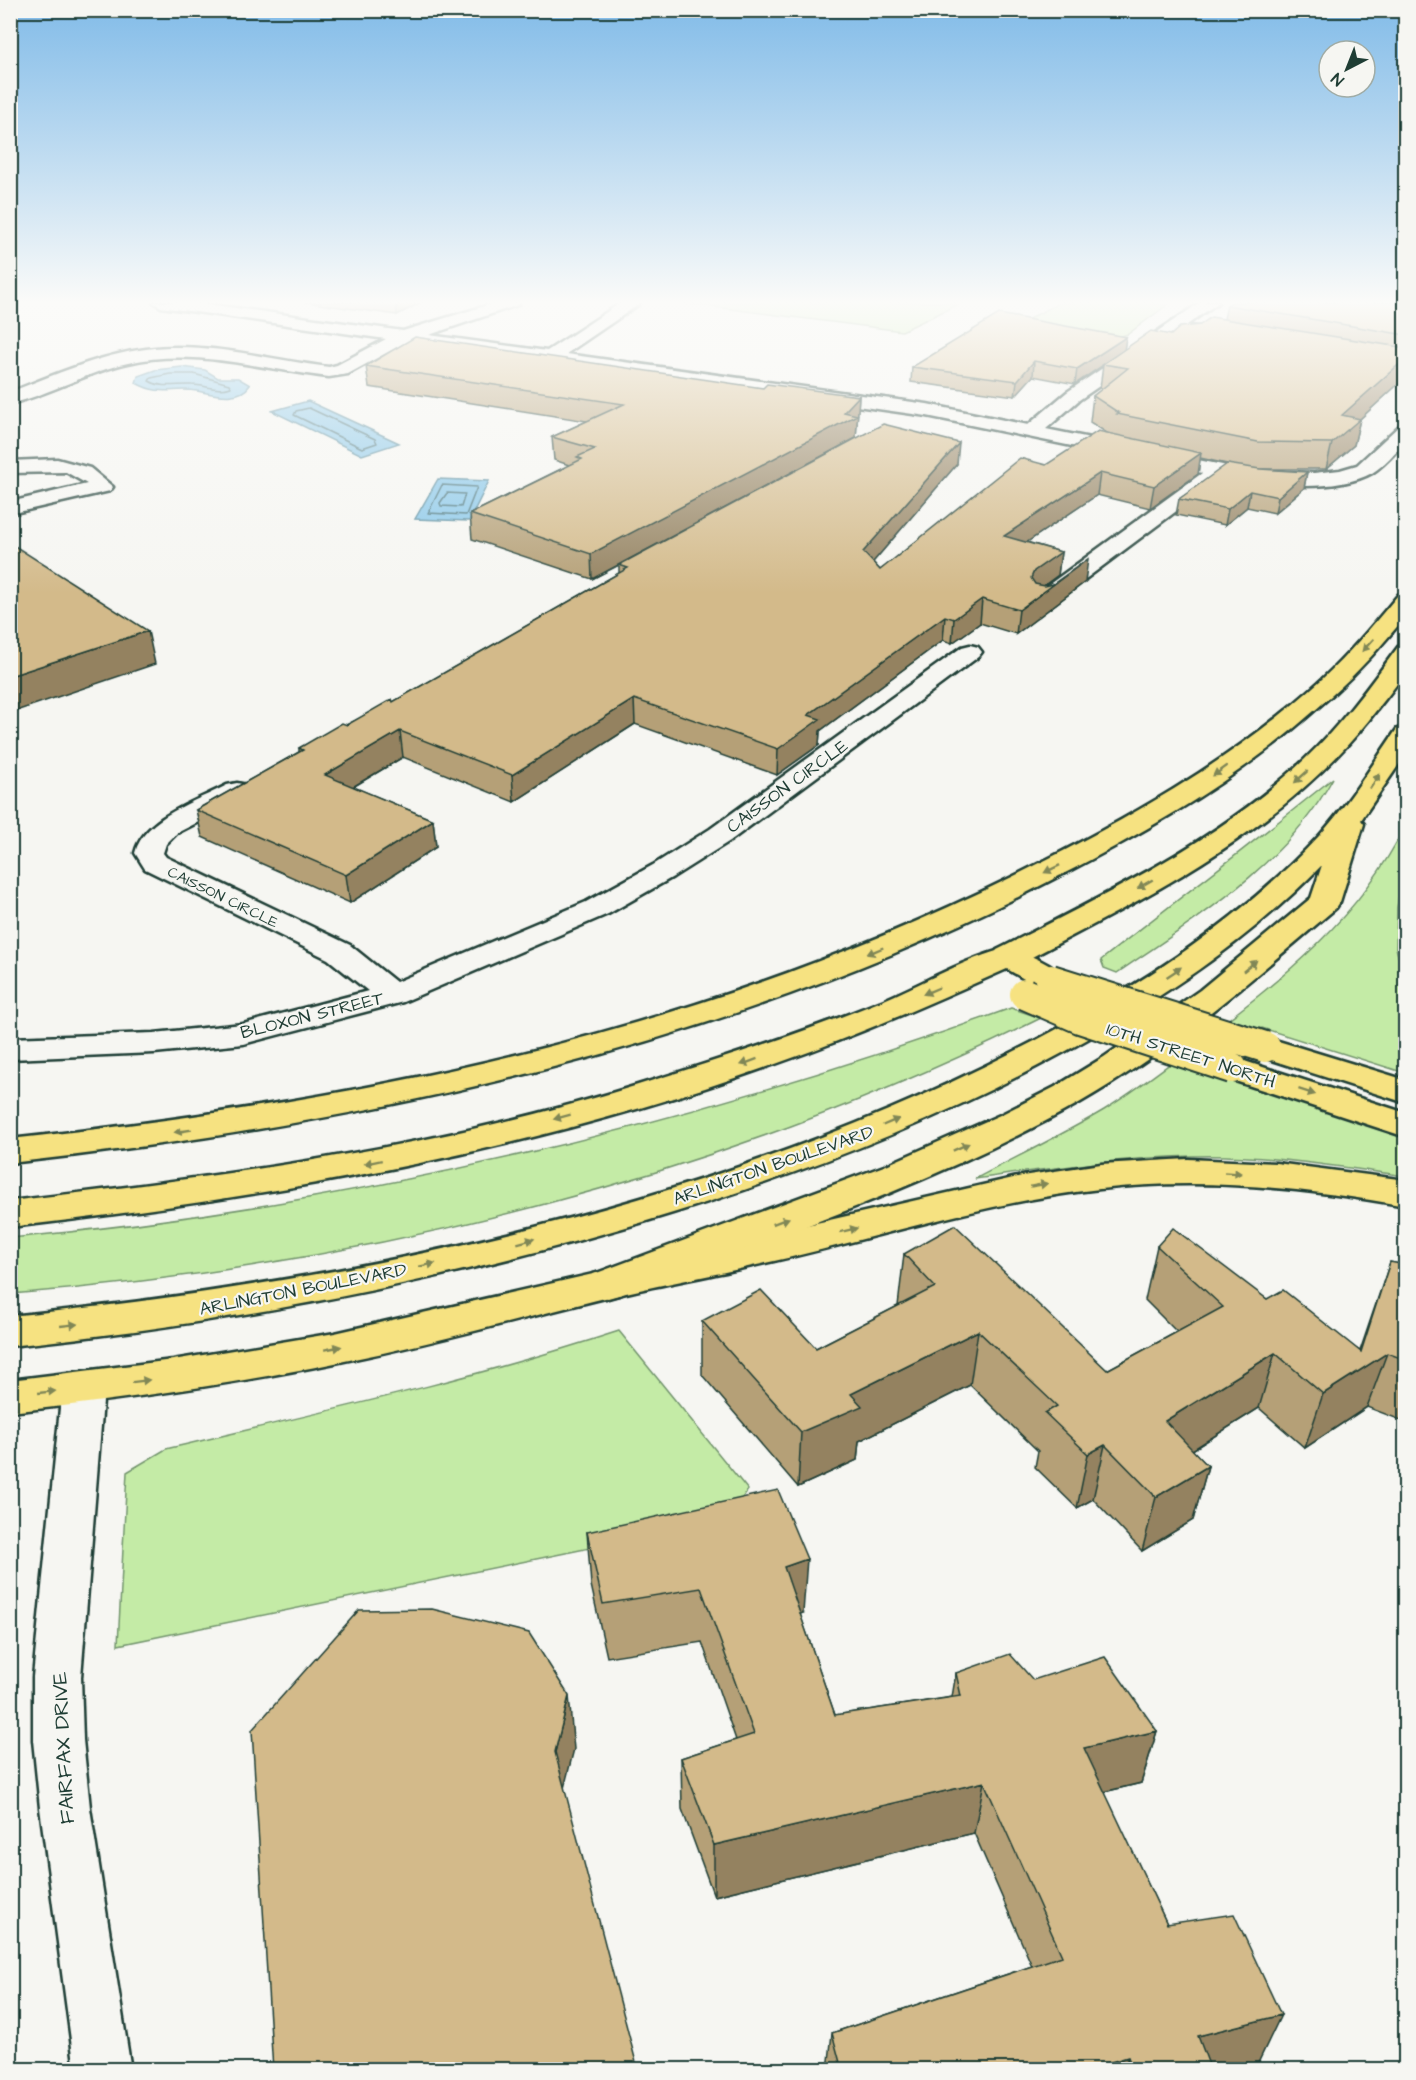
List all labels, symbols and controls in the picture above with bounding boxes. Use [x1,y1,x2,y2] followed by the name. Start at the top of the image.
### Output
[1317,39,1377,99] north arrow
[1327,68,1349,91] text: N
[1362,638,1376,652] one-way arrow
[721,734,854,839] street label: CAISSON CIRCLE
[1212,765,1228,777] one-way arrow
[1294,770,1309,783] one-way arrow
[1369,773,1380,790] one-way arrow
[164,862,282,933] street label: CAISSON CIRCLE
[1043,865,1060,874] one-way arrow
[1136,879,1153,889] one-way arrow
[866,947,884,956] one-way arrow
[1243,961,1258,973] one-way arrow
[1166,967,1182,978] one-way arrow
[238,985,387,1045] street label: BLOXON STREET
[923,987,940,996] one-way arrow
[1103,1016,1279,1095] street label: 10TH STREET NORTH
[740,1057,758,1067] one-way arrow
[1298,1088,1316,1098] one-way arrow
[553,1113,571,1122] one-way arrow
[882,1117,900,1127] one-way arrow
[670,1119,877,1212] street label: ARLINGTON BOULEVARD
[173,1126,192,1135] one-way arrow
[953,1142,970,1151] one-way arrow
[363,1157,382,1167] one-way arrow
[1224,1168,1243,1177] one-way arrow
[1030,1181,1049,1190] one-way arrow
[772,1216,790,1225] one-way arrow
[840,1224,858,1234] one-way arrow
[517,1236,535,1246] one-way arrow
[197,1257,409,1322] street label: ARLINGTON BOULEVARD
[417,1260,436,1270] one-way arrow
[59,1320,78,1330] one-way arrow
[324,1343,343,1352] one-way arrow
[132,1376,151,1386] one-way arrow
[37,1387,56,1397] one-way arrow
[45,1671,82,1825] street label: FAIRFAX DRIVE

